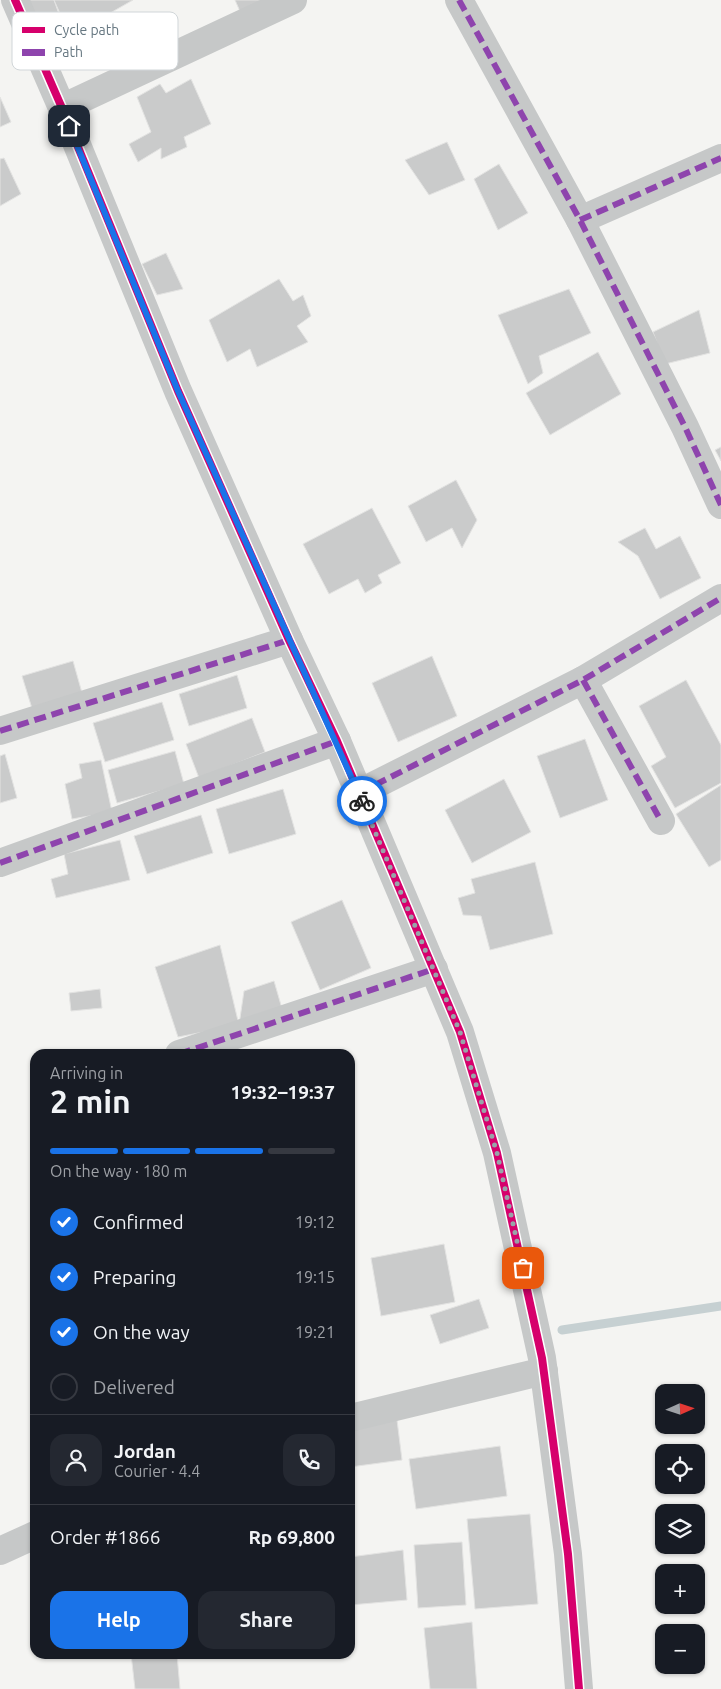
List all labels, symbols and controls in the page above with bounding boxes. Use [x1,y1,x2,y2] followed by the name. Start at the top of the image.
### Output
[12,12,178,70] legend
[54,22,119,38] text: Cycle path
[54,44,83,60] text: Path
[48,105,90,147] pin
[55,112,83,140] icon: home
[337,776,387,826] courier
[348,787,376,815] icon: bike
[50,1064,123,1082] text: Arriving in
[230,1081,335,1103] text: 19:32–19:37
[50,1083,131,1119] text: 2 min
[50,1162,187,1180] text: On the way · 180 m
[50,1208,78,1236] icon: check
[93,1211,184,1233] text: Confirmed
[295,1213,335,1231] text: 19:12
[502,1247,544,1289] pin
[509,1254,537,1282] icon: bag
[50,1263,78,1291] icon: check
[93,1266,177,1288] text: Preparing
[295,1268,335,1286] text: 19:15
[50,1318,78,1346] icon: check
[93,1321,190,1343] text: On the way
[295,1323,335,1341] text: 19:21
[93,1376,175,1398] text: Delivered
[655,1384,705,1434] north arrow
[655,1384,705,1674] map controls
[50,1434,102,1486] button: person
[283,1434,335,1486] button: phone
[114,1440,176,1462] text: Jordan
[655,1444,705,1494] button: locate
[114,1462,200,1480] text: Courier · 4.4
[655,1504,705,1554] button: layers
[50,1526,160,1548] text: Order #1866
[248,1526,335,1548] text: Rp 69,800
[655,1564,705,1614] button: +
[50,1591,188,1649] button: Help
[198,1591,335,1649] button: Share
[655,1624,705,1674] button: −

